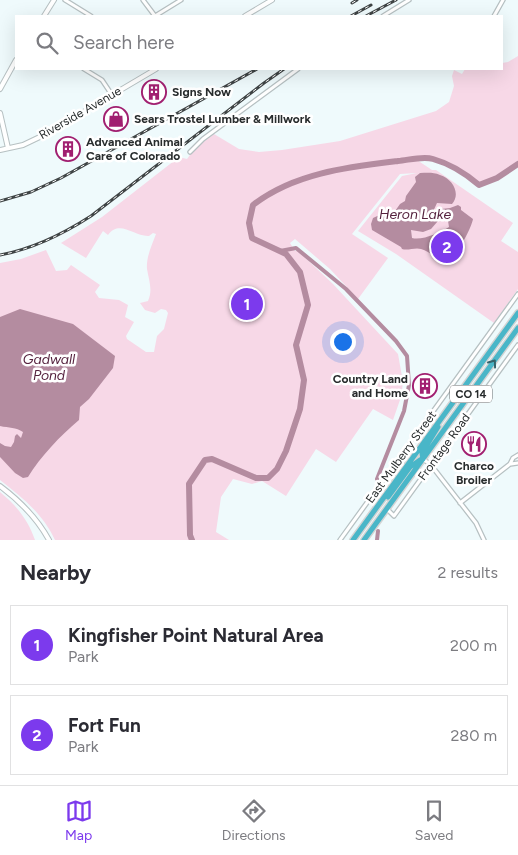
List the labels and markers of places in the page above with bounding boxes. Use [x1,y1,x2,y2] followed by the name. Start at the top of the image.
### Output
[141,79,167,105] building icon: Signs Now
[172,85,231,99] place label: Signs Now
[103,106,129,132] shop icon: Sears Trostel Lumber & Millwork
[134,112,311,126] place label: Sears Trostel Lumber & Millwork
[86,135,183,163] place label: Advanced Animal Care of Colorado
[55,136,81,162] building icon: Advanced Animal Care of Colorado
[431,228,463,266] pin: 2
[231,285,263,323] pin: 1
[333,372,408,400] place label: Country Land and Home
[412,373,438,399] building icon: Country Land and Home
[461,431,487,457] restaurant icon: Charco Broiler
[454,459,494,487] place label: Charco Broiler

